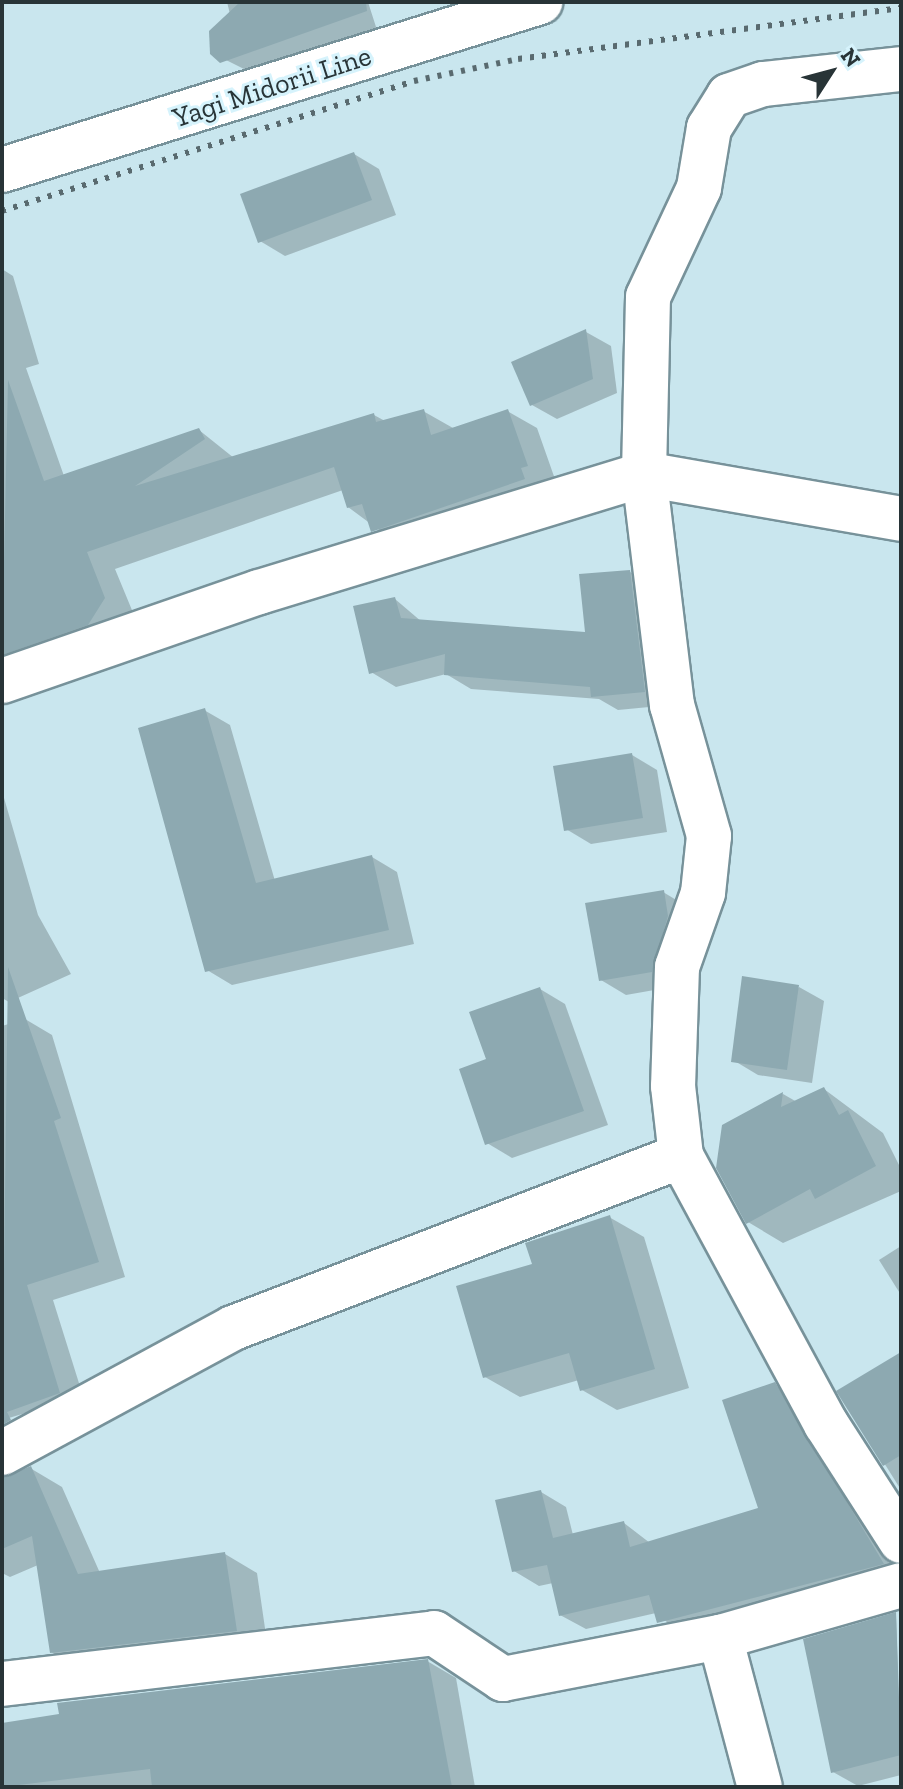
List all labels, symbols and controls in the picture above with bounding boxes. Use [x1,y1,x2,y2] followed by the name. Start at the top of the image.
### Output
[791,32,871,112] north arrow
[169,39,375,135] street label: Yagi Midorii Line
[835,43,867,72] text: N

